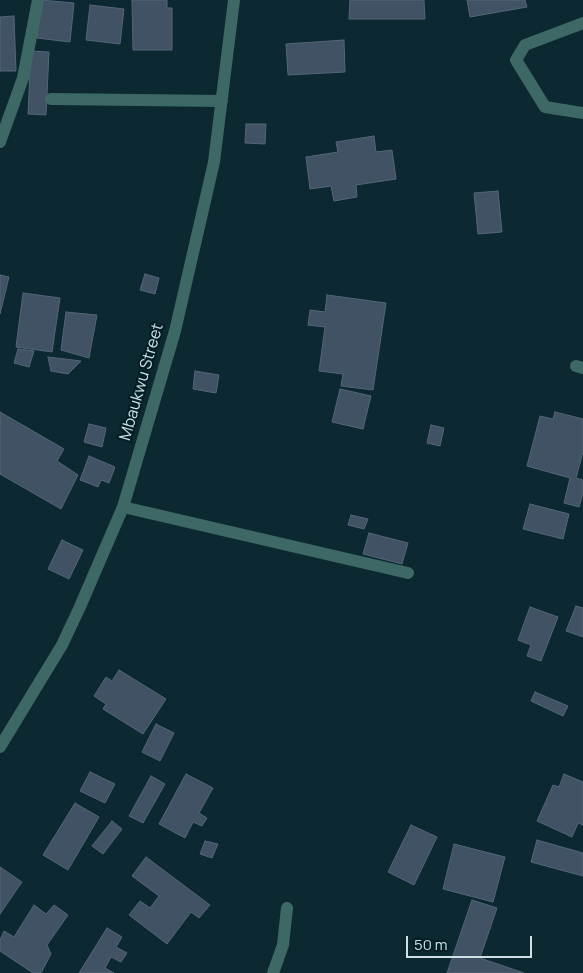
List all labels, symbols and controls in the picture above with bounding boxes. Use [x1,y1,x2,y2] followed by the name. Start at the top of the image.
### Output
[116,321,168,443] street label: Mbaukwu Street
[408,926,534,958] scale bar
[414,934,448,955] text: 50 m

